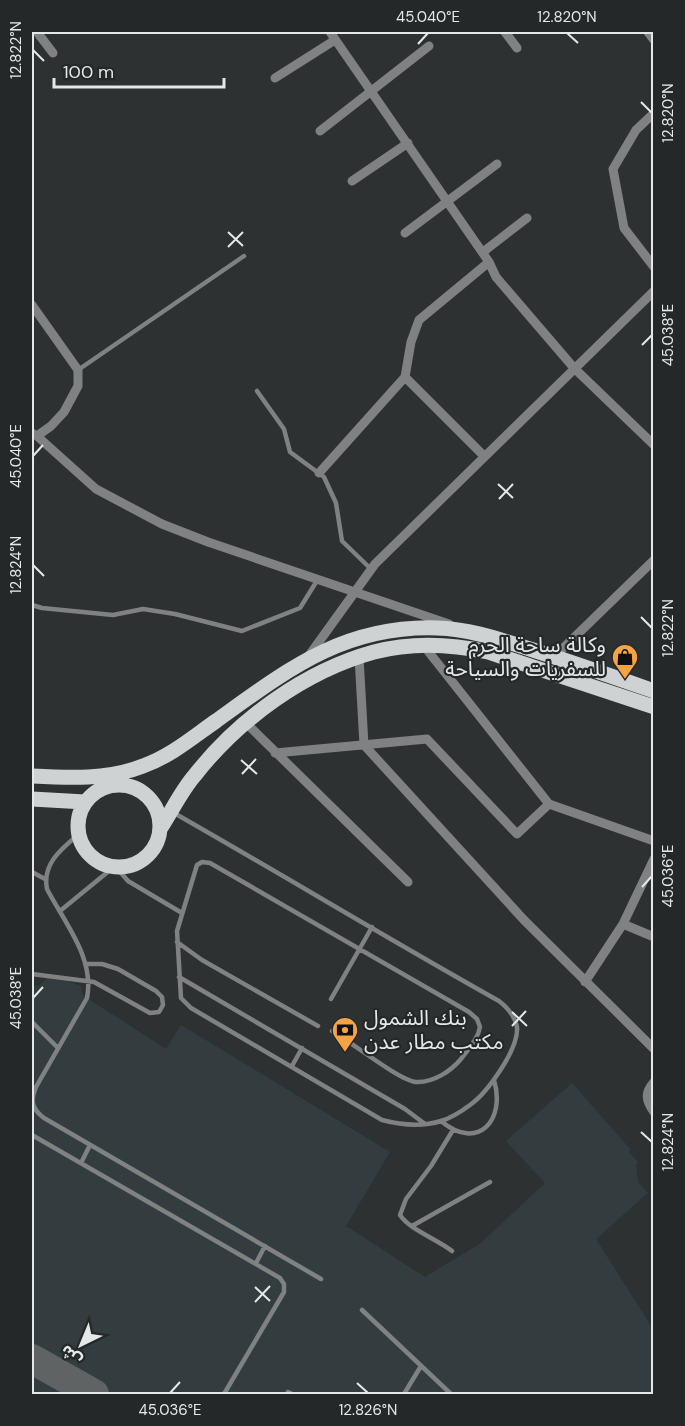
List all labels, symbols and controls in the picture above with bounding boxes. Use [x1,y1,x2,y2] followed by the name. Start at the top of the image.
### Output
[396,7,460,27] text: 45.040°E
[537,7,597,27] text: 12.820°N
[6,21,26,79] text: 12.822°N
[54,51,224,89] scale bar
[63,60,114,84] text: 100 m
[658,83,678,143] text: 12.820°N
[658,304,678,366] text: 45.038°E
[6,424,26,488] text: 45.040°E
[6,536,26,594] text: 12.824°N
[658,599,678,657] text: 12.822°N
[445,631,606,683] place label: وكالة ساحة الحرم للسفريات والسياحة
[610,642,640,680] shop icon: وكالة ساحة الحرم للسفريات والسياحة
[658,845,678,907] text: 45.036°E
[6,967,26,1029] text: 45.038°E
[364,1004,504,1056] place label: بنك الشمول مكتب مطار عدن
[330,1015,360,1053] bank icon: بنك الشمول مكتب مطار عدن
[658,1113,678,1171] text: 12.824°N
[51,1315,111,1375] north arrow
[56,1340,86,1371] text: ش
[139,1400,201,1420] text: 45.036°E
[339,1400,397,1420] text: 12.826°N

